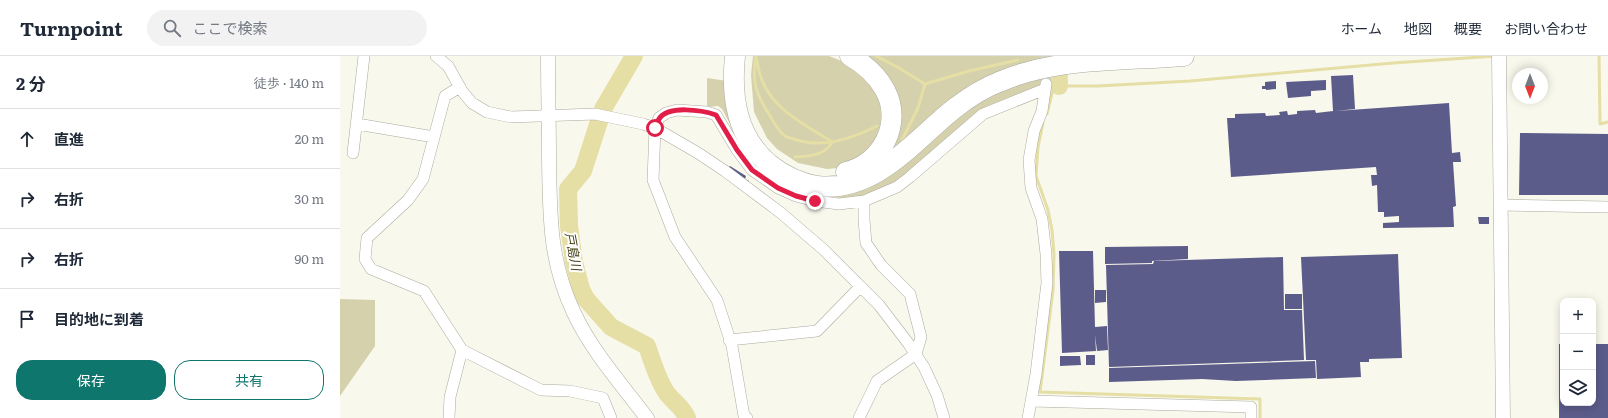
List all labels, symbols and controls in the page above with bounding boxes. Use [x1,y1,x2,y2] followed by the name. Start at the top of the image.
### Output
[147,10,427,46] search box
[20,14,123,42] text: Turnpoint
[193,16,268,39] text: ここで検索
[161,17,183,39] icon: search
[1340,18,1382,38] text: ホーム
[1404,18,1432,38] text: 地図
[1454,18,1482,38] text: 概要
[1504,18,1588,38] text: お問い合わせ
[1512,68,1548,104] north arrow
[16,70,46,95] text: 2 分
[254,73,324,92] text: 徒歩 · 140 m
[646,119,664,137] route start
[54,127,84,150] text: 直進
[16,128,38,150] icon: ahead
[295,129,324,148] text: 20 m
[54,187,84,210] text: 右折
[16,188,38,210] icon: right
[294,189,324,208] text: 30 m
[806,192,824,210] route end
[561,230,587,274] water label: 戸島川
[54,247,84,270] text: 右折
[16,248,38,270] icon: right
[294,249,324,268] text: 90 m
[1560,298,1596,406] map controls
[1560,298,1596,334] button: +
[54,307,144,330] text: 目的地に到着
[16,308,38,330] icon: arrive
[1560,334,1596,370] button: −
[16,360,166,400] button: 保存
[174,360,324,400] button: 共有
[1560,370,1596,406] button: layers

